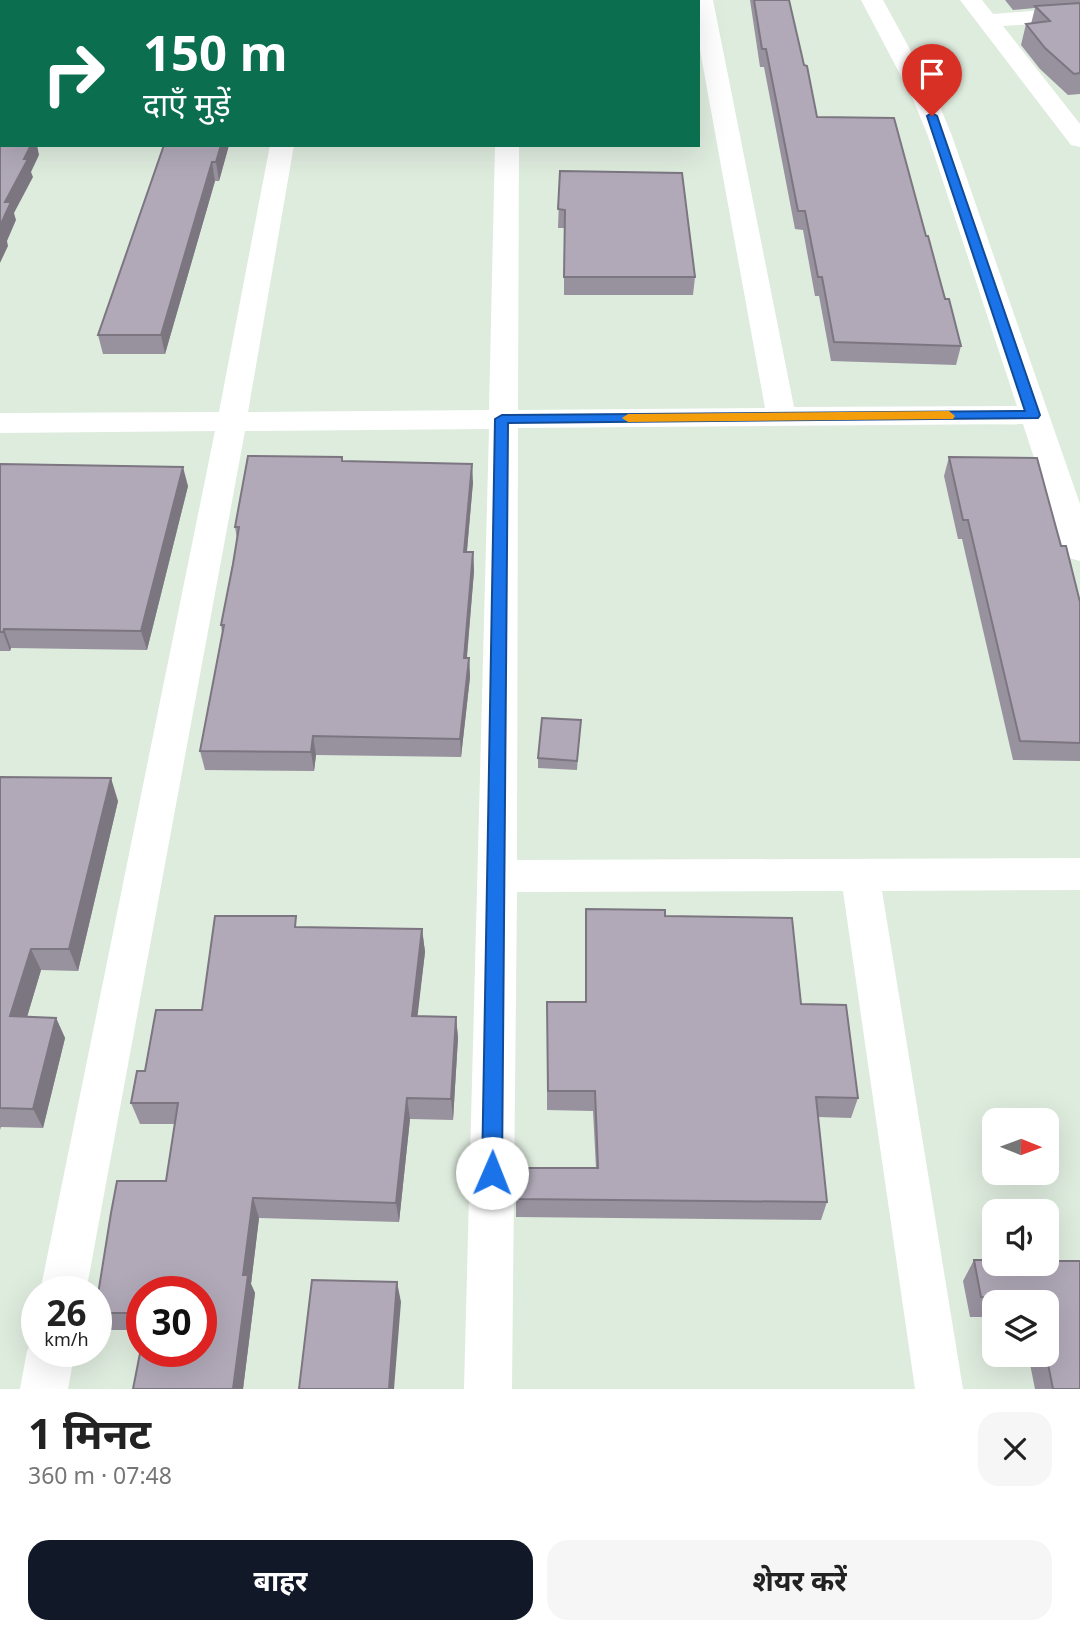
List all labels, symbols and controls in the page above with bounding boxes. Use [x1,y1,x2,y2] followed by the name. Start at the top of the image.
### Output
[143,19,288,85] text: 150 m
[28,28,119,119] icon: right
[902,44,962,116] pin
[913,55,951,93] icon: arrive
[143,82,231,125] text: दाएँ मुड़ें
[982,1108,1059,1185] north arrow
[982,1108,1059,1367] map controls
[455,1136,529,1210] position arrow
[982,1199,1059,1276] button: sound
[126,1276,217,1367] speed limit sign: 30
[46,1289,87,1336] text: 26
[982,1290,1059,1367] button: layers
[44,1327,89,1351] text: km/h
[28,1404,151,1461] text: 1 मिनट
[978,1412,1052,1486] button: close
[28,1459,172,1491] text: 360 m · 07:48
[28,1540,533,1620] button: बाहर
[547,1540,1052,1620] button: शेयर करें

